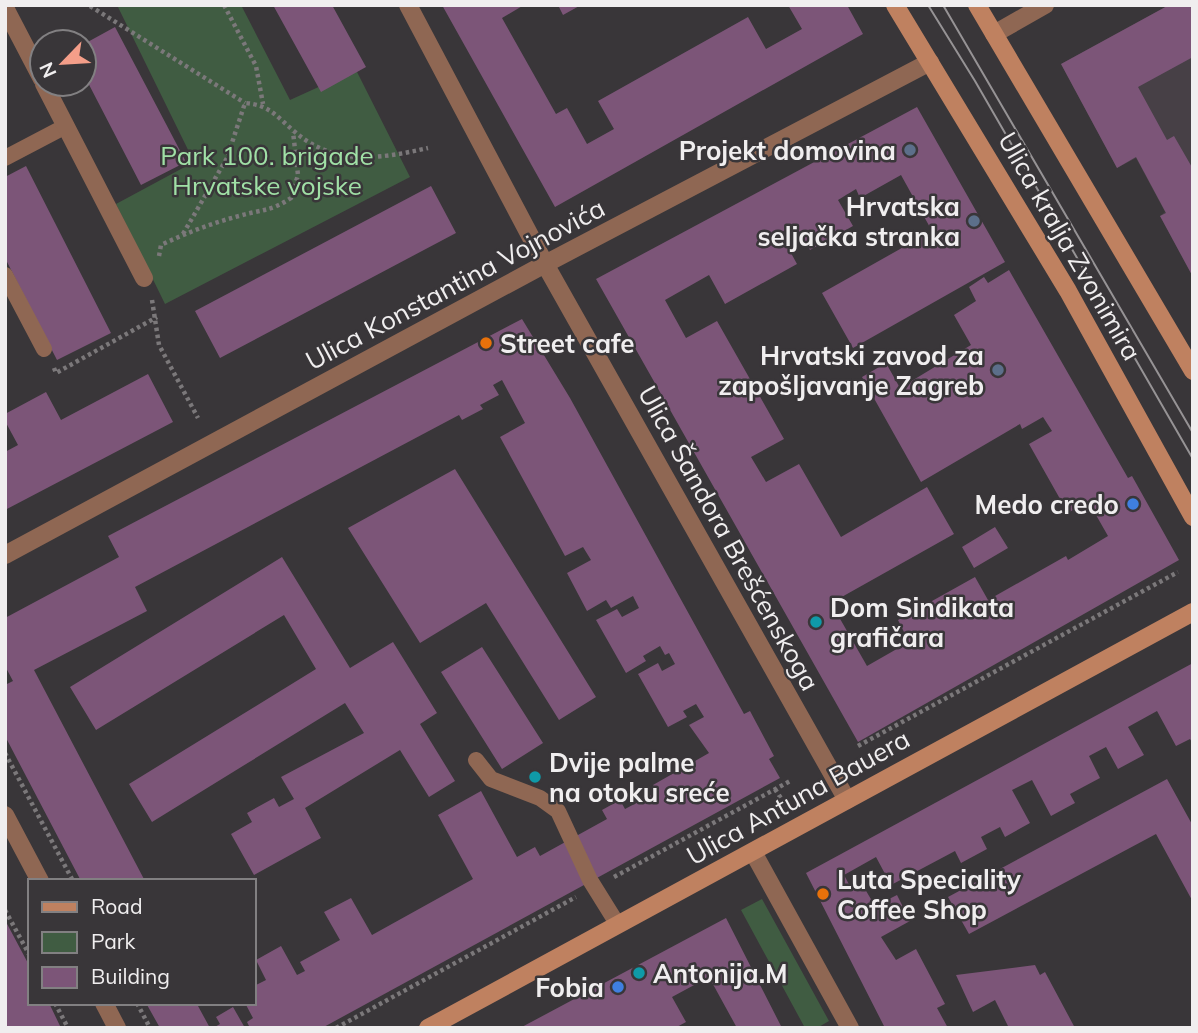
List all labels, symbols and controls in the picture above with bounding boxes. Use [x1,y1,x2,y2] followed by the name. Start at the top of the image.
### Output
[28,28,98,98] north arrow
[34,59,62,82] text: N
[991,126,1149,366] street label: Ulica kralja Zvonimira
[679,134,896,167] place label: Projekt domovina
[160,139,374,202] park label: Park 100. brigade Hrvatske vojske
[902,142,918,158] marker: Projekt domovina
[757,190,960,253] place label: Hrvatska seljačka stranka
[300,191,610,377] street label: Ulica Konstantina Vojnovića
[966,213,982,229] marker: Hrvatska seljačka stranka
[500,327,635,360] place label: Street cafe
[478,335,494,351] marker: Street cafe
[718,339,984,402] place label: Hrvatski zavod za zapošljavanje Zagreb
[990,362,1006,378] marker: Hrvatski zavod za zapošljavanje Zagreb
[631,380,827,696] street label: Ulica Šandora Brešćenskoga
[975,488,1119,521] place label: Medo credo
[1125,496,1141,512] marker: Medo credo
[830,591,1014,654] place label: Dom Sindikata grafičara
[808,614,824,630] marker: Dom Sindikata grafičara
[681,722,915,872] street label: Ulica Antuna Bauera
[549,746,730,809] place label: Dvije palme na otoku sreće
[527,769,543,785] marker: Dvije palme na otoku sreće
[837,863,1022,926] place label: Luta Speciality Coffee Shop
[28,879,256,1005] legend
[815,886,831,902] marker: Luta Speciality Coffee Shop
[91,893,142,919] text: Road
[91,928,135,954] text: Park
[653,957,788,990] place label: Antonija.M
[91,963,170,989] text: Building
[631,965,647,981] marker: Antonija.M
[535,971,604,1004] place label: Fobia
[610,979,626,995] marker: Fobia

